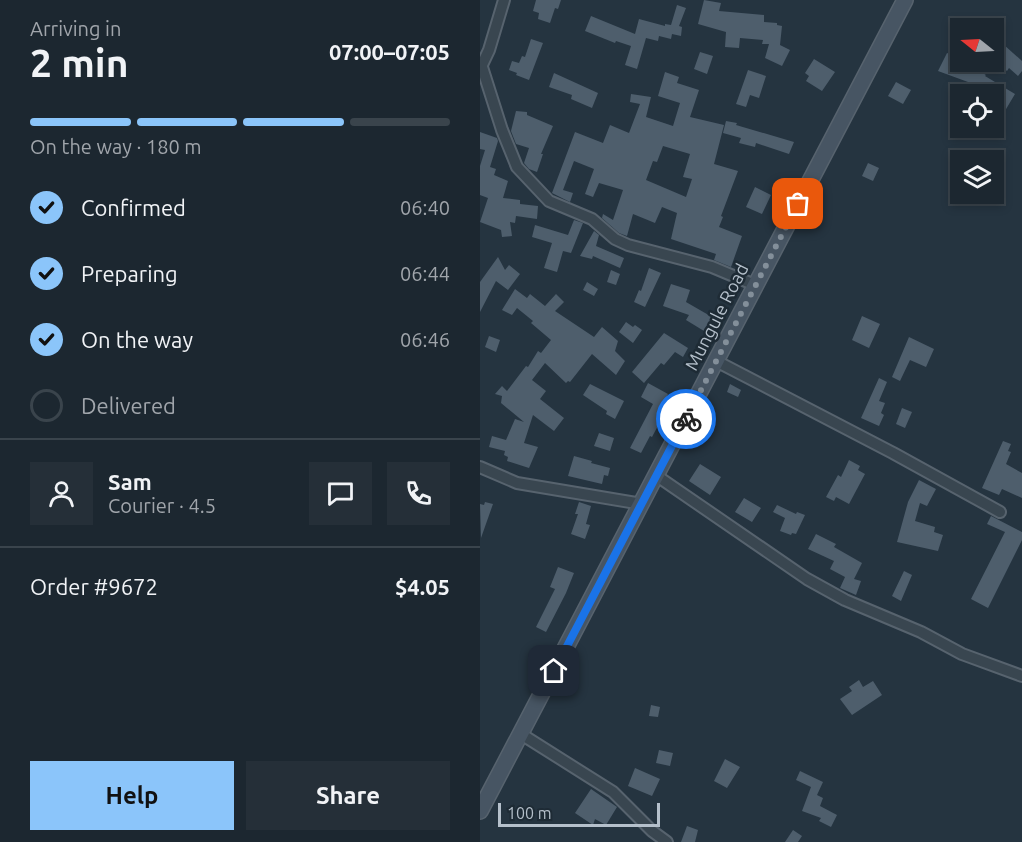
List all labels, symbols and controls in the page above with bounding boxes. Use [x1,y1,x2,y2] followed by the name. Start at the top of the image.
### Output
[30,17,121,40] text: Arriving in
[950,18,1004,72] north arrow
[950,18,1004,204] map controls
[329,39,450,64] text: 07:00–07:05
[30,41,129,84] text: 2 min
[950,84,1004,138] button: locate
[30,135,202,158] text: On the way · 180 m
[950,150,1004,204] button: layers
[772,178,823,229] pin
[781,187,814,220] icon: bag
[30,191,63,224] icon: check
[81,195,186,220] text: Confirmed
[400,196,450,219] text: 06:40
[30,257,63,290] icon: check
[681,260,752,373] street label: Mungule Road
[81,261,178,286] text: Preparing
[400,262,450,285] text: 06:44
[30,323,63,356] icon: check
[81,327,193,352] text: On the way
[400,328,450,351] text: 06:46
[656,389,716,449] courier
[81,393,176,418] text: Delivered
[670,403,703,436] icon: bike
[30,462,93,525] button: person
[309,462,372,525] button: chat
[387,462,450,525] button: phone
[108,469,152,494] text: Sam
[108,494,216,517] text: Courier · 4.5
[30,574,158,599] text: Order #9672
[395,574,450,599] text: $4.05
[528,645,579,696] pin
[537,654,570,687] icon: home
[30,761,234,830] button: Help
[246,761,450,830] button: Share
[498,800,660,828] scale bar
[507,804,552,822] text: 100 m

